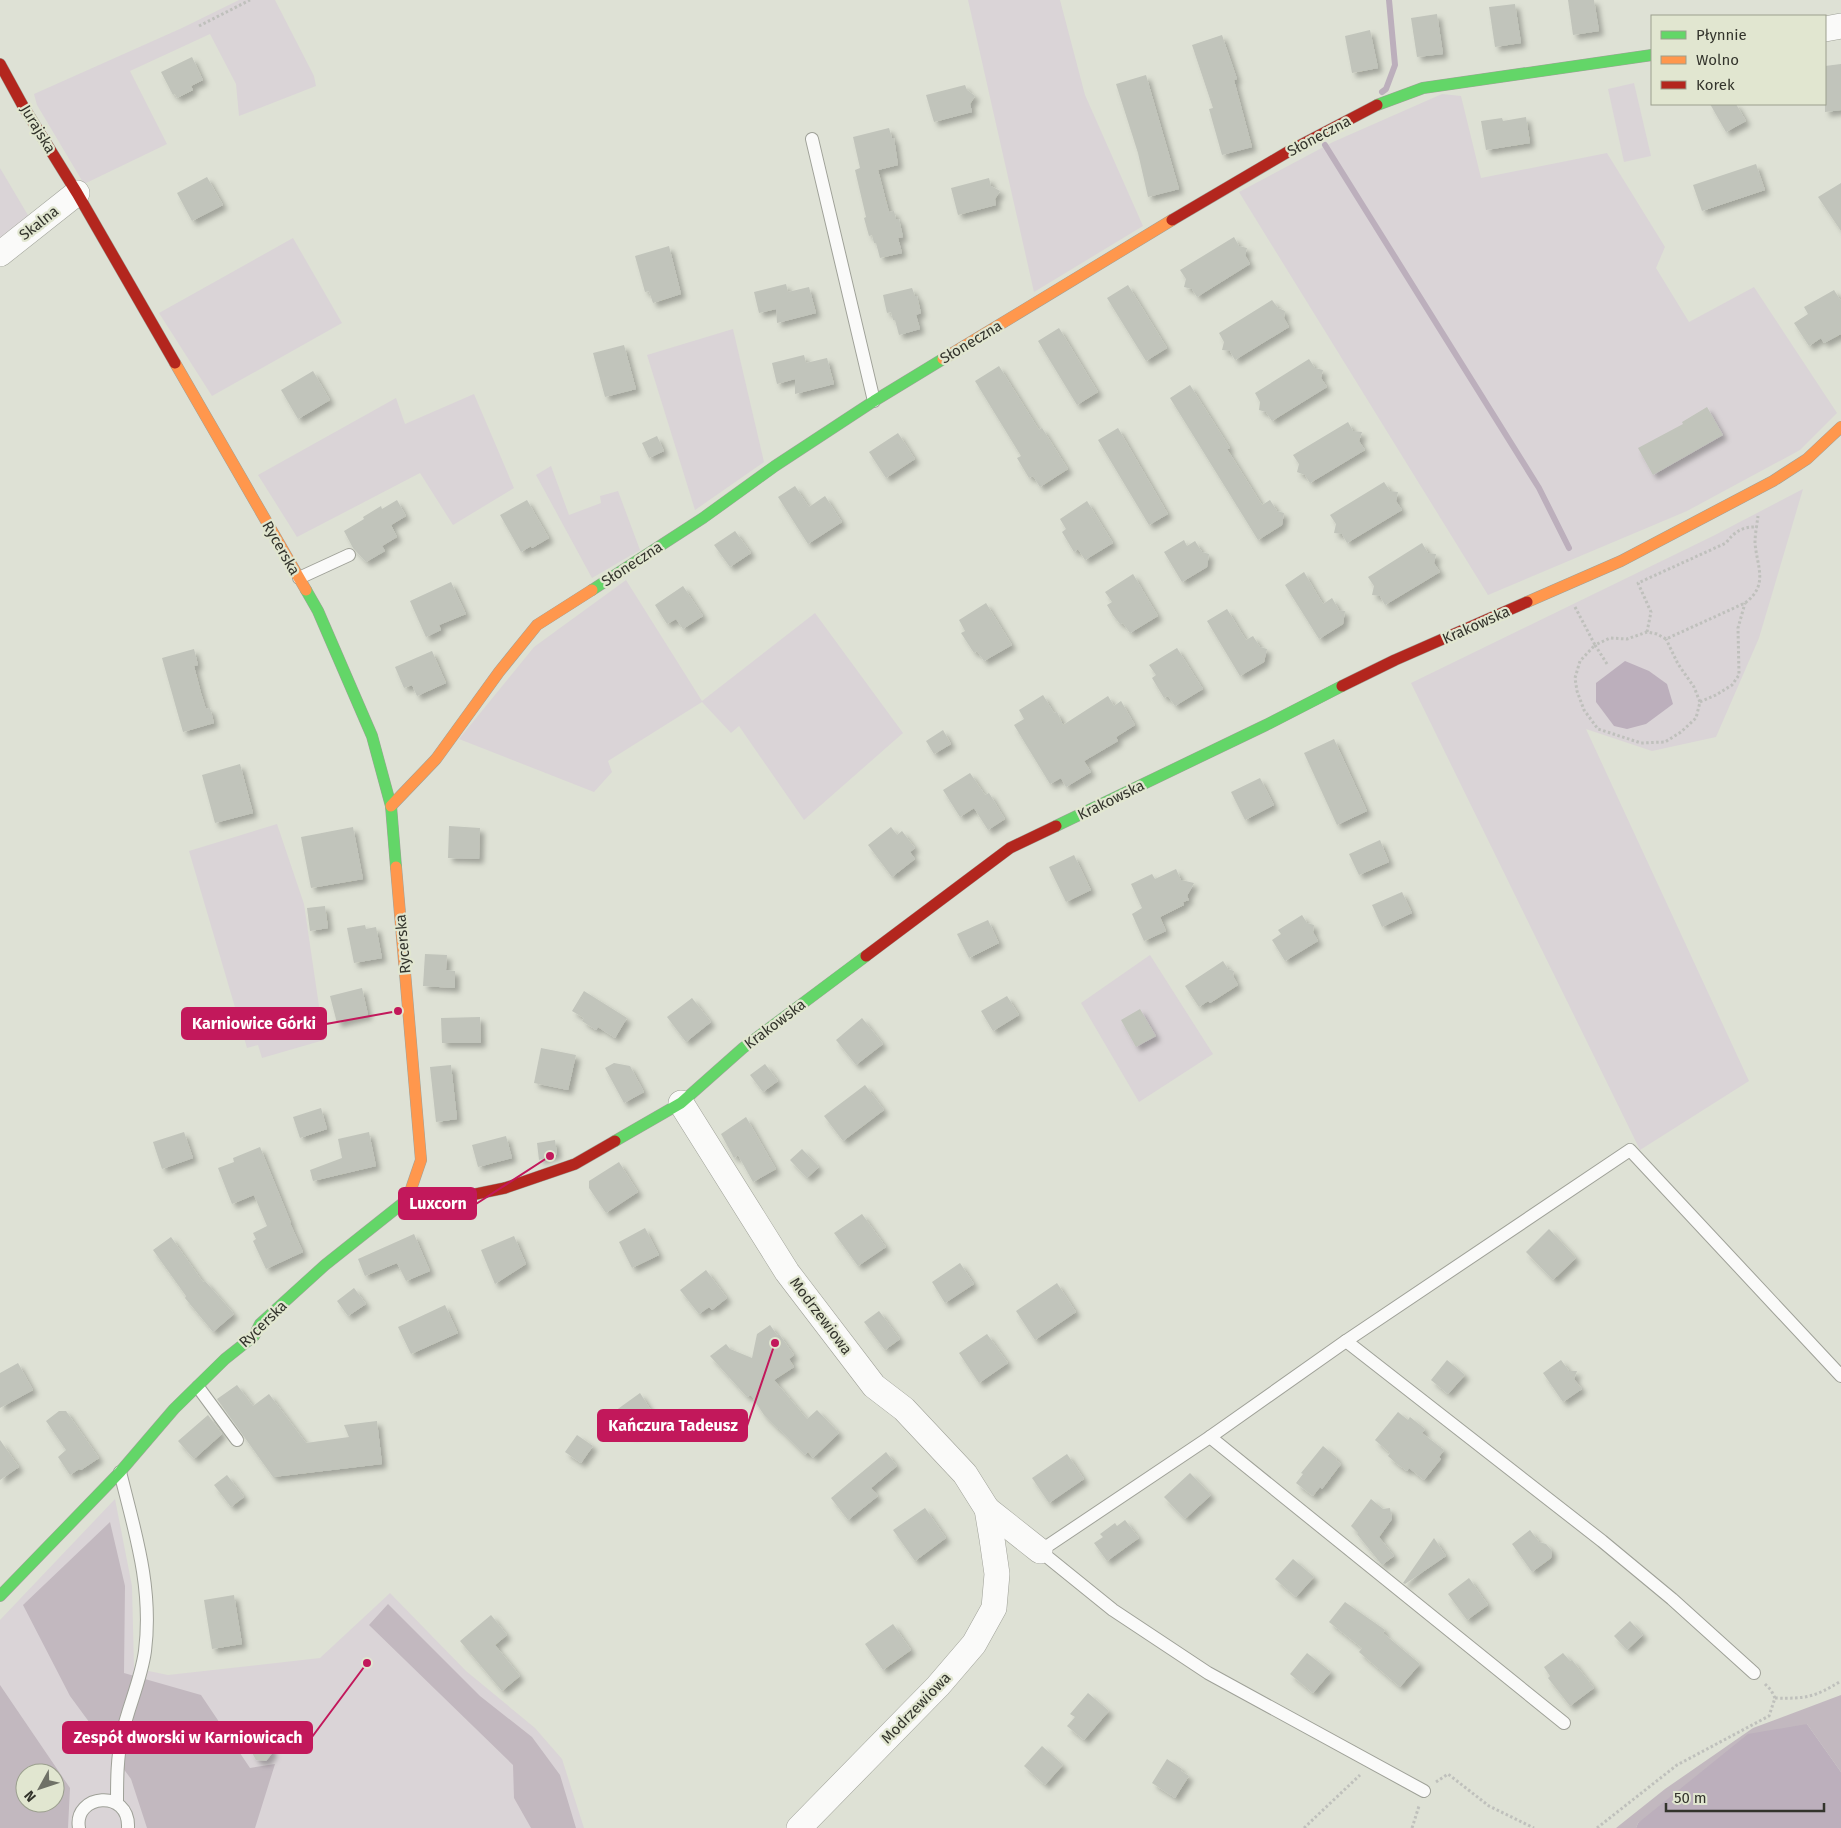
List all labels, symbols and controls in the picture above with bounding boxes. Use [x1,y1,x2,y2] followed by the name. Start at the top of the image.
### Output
[1651,15,1826,105] legend
[1696,26,1747,44] text: Płynnie
[1696,51,1739,69] text: Wolno
[1696,76,1735,94] text: Korek
[17,101,59,157] street label: Jurajska
[1284,112,1354,160] street label: Słoneczna
[16,202,62,244] street label: Skalna
[937,316,1005,368] street label: Słoneczna
[258,518,304,578] street label: Rycerska
[598,538,666,590] street label: Słoneczna
[1439,602,1513,648] street label: Krakowska
[1075,776,1147,824] street label: Krakowska
[391,914,415,974] street label: Rycerska
[741,995,809,1053] street label: Krakowska
[182,1008,326,1039] callout: Karniowice Górki
[192,1014,316,1033] text: Karniowice Górki
[399,1188,476,1219] callout: Luxcorn
[409,1194,467,1213] text: Luxcorn
[786,1274,856,1358] street label: Modrzewiowa
[235,1297,291,1351] street label: Rycerska
[598,1410,747,1441] callout: Kańczura Tadeusz
[608,1416,738,1435] text: Kańczura Tadeusz
[878,1669,954,1747] street label: Modrzewiowa
[63,1722,312,1753] callout: Zespół dworski w Karniowicach
[73,1728,303,1747] text: Zespół dworski w Karniowicach
[15,1763,65,1813] north arrow
[1666,1780,1824,1812] scale bar
[21,1787,40,1805] text: N
[1674,1789,1707,1807] text: 50 m

